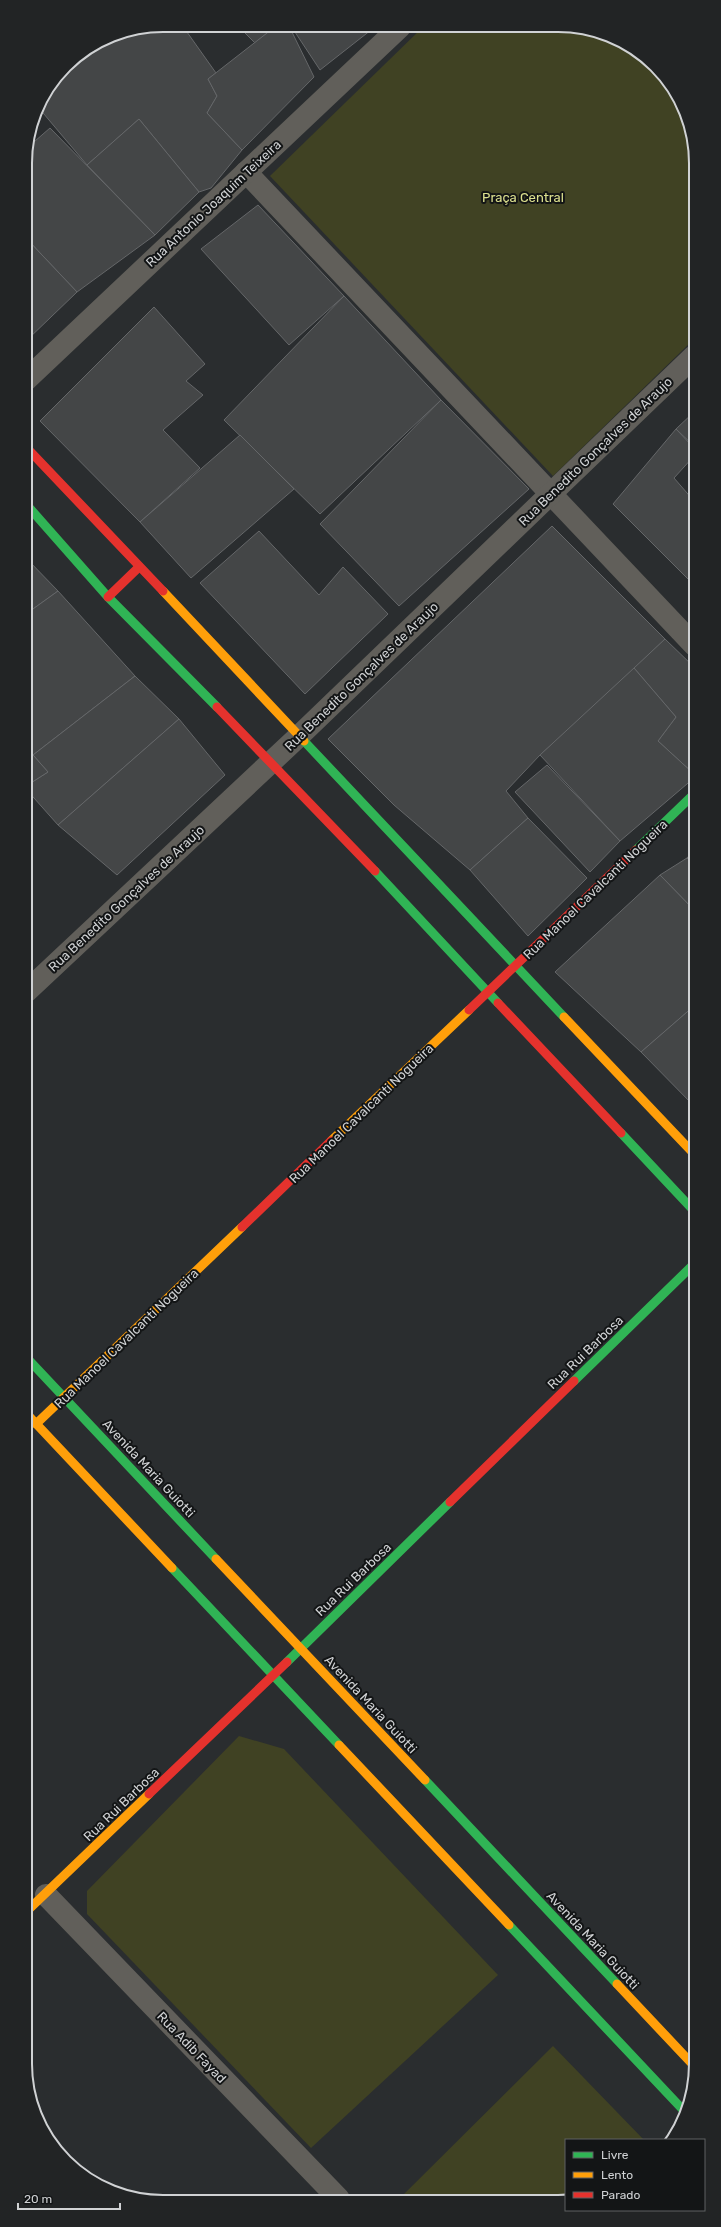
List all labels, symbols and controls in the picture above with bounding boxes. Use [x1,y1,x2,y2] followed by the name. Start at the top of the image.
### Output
[143,137,284,270] street label: Rua Antonio Joaquim Teixeira
[482,190,564,205] park label: Praça Central
[516,374,675,529] street label: Rua Benedito Gonçalves de Araujo
[282,599,441,754] street label: Rua Benedito Gonçalves de Araujo
[520,817,671,963] street label: Rua Manoel Cavalcanti Nogueira
[45,822,207,975] street label: Rua Benedito Gonçalves de Araujo
[286,1041,437,1187] street label: Rua Manoel Cavalcanti Nogueira
[51,1266,202,1412] street label: Rua Manoel Cavalcanti Nogueira
[544,1313,626,1392] street label: Rua Rui Barbosa
[99,1416,198,1520] street label: Avenida Maria Guiotti
[312,1540,394,1619] street label: Rua Rui Barbosa
[321,1652,420,1756] street label: Avenida Maria Guiotti
[80,1765,162,1844] street label: Rua Rui Barbosa
[543,1888,642,1992] street label: Avenida Maria Guiotti
[154,2009,229,2086] street label: Rua Adib Fayad
[565,2139,705,2211] legend
[601,2148,629,2162] text: Livre
[601,2168,633,2182] text: Lento
[18,2185,120,2211] scale bar
[601,2188,640,2202] text: Parado
[24,2192,52,2206] text: 20 m

